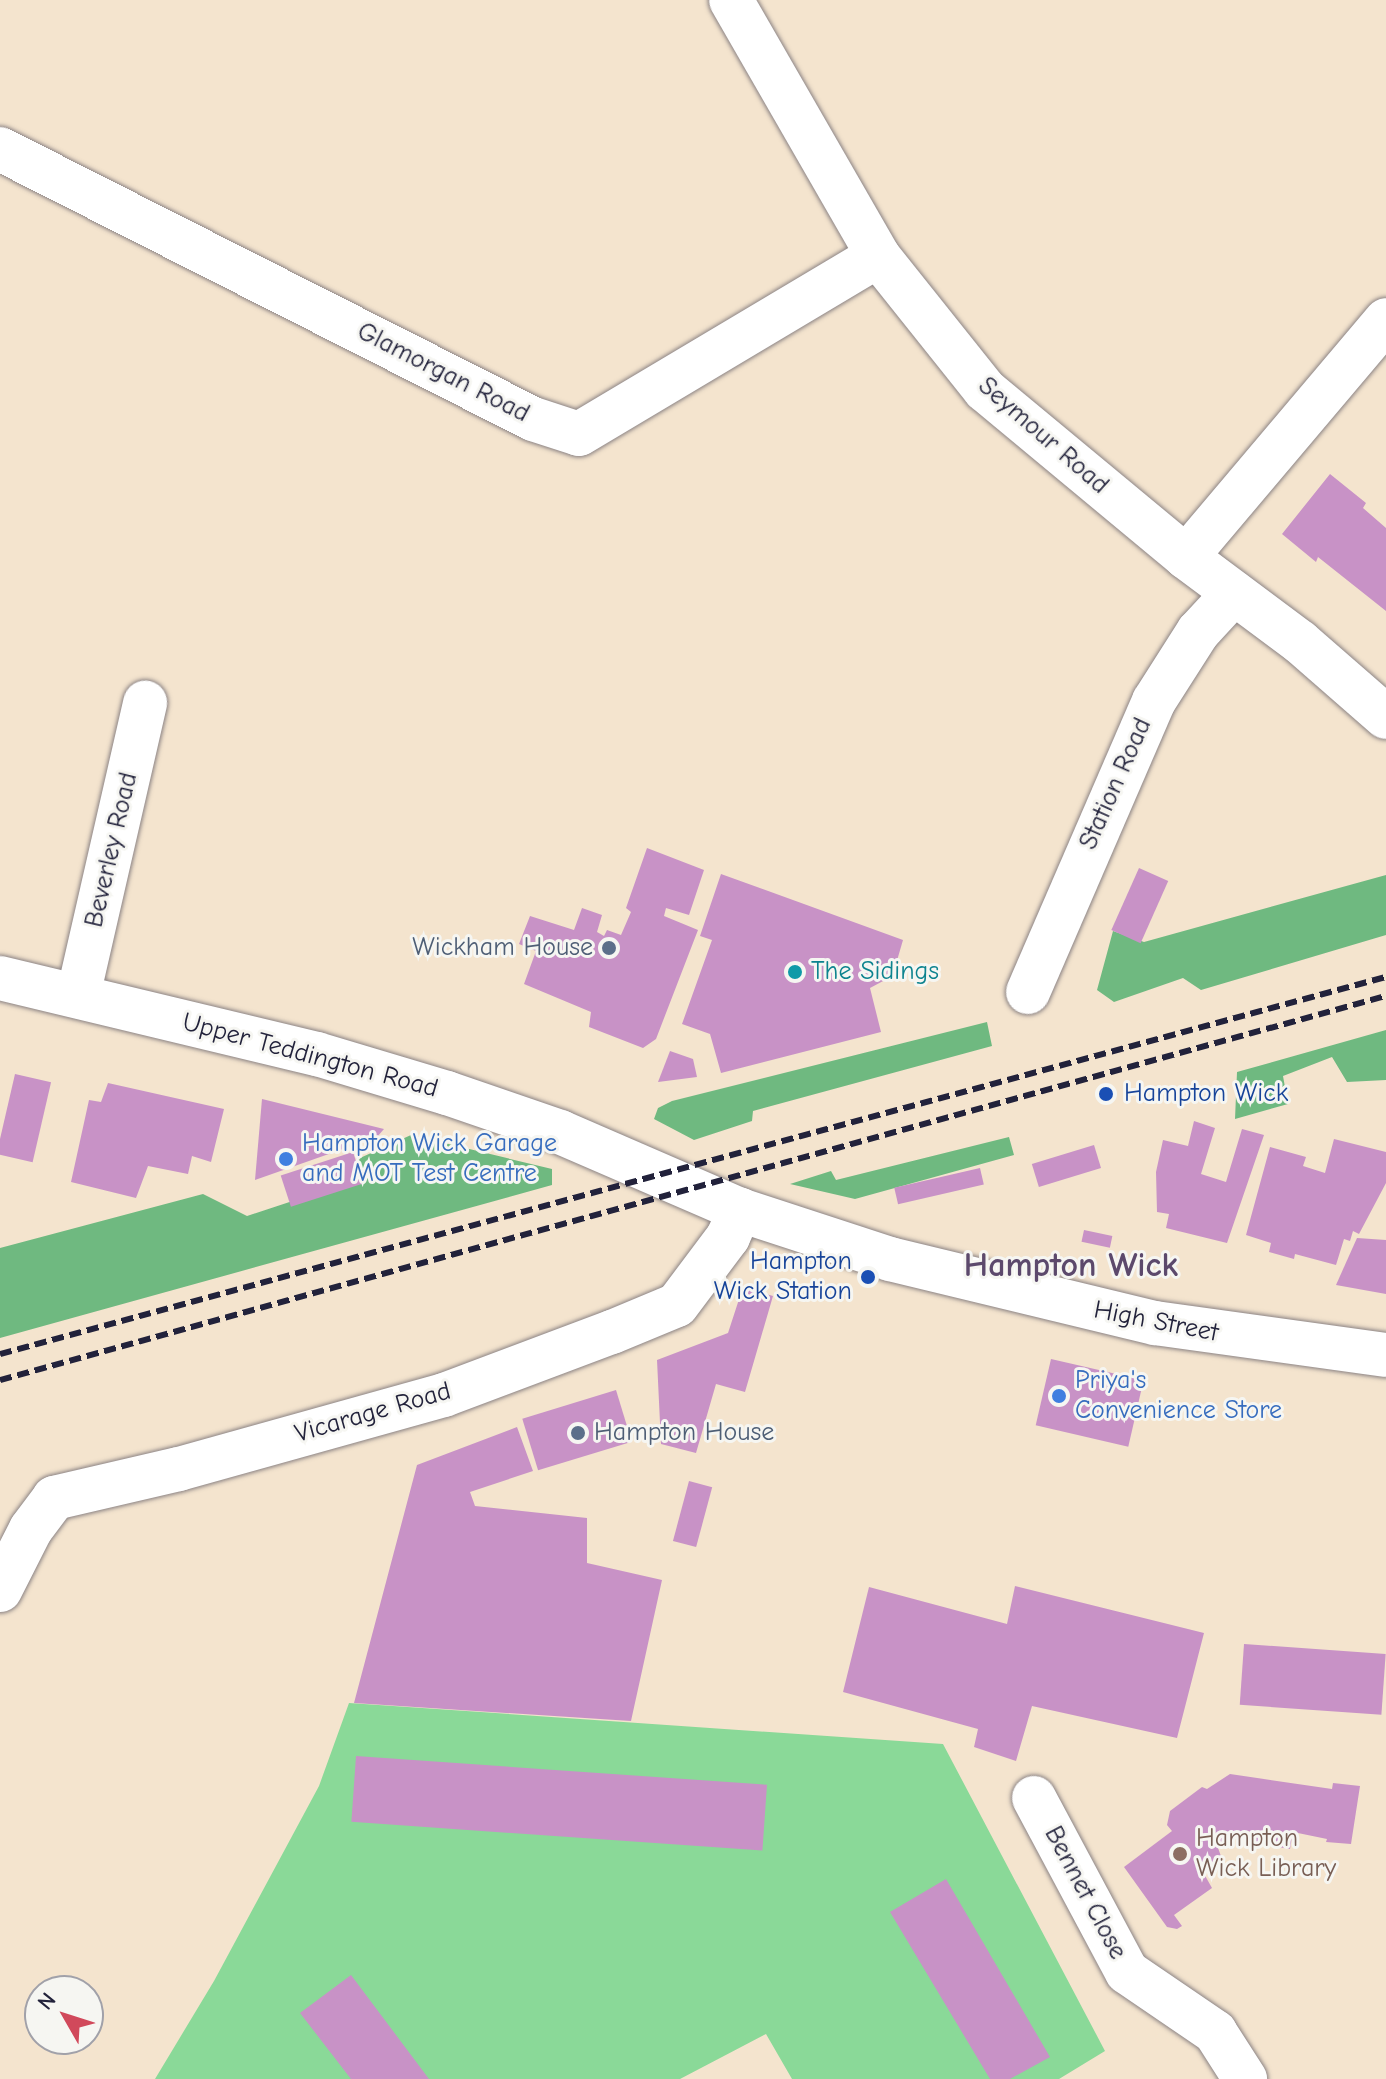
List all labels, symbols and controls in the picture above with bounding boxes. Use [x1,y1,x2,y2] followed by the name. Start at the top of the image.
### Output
[352,316,534,430] street label: Glamorgan Road
[971,371,1115,501] street label: Seymour Road
[1073,713,1159,855] street label: Station Road
[79,770,145,930] street label: Beverley Road
[412,932,593,964] place label: Wickham House
[600,939,618,957] marker: Wickham House
[811,956,939,988] place label: The Sidings
[786,963,804,981] marker: The Sidings
[179,1007,441,1105] street label: Upper Teddington Road
[1124,1078,1288,1110] place label: Hampton Wick
[1095,1083,1117,1105] marker: Hampton Wick
[302,1128,557,1190] place label: Hampton Wick Garage and MOT Test Centre
[277,1150,295,1168] marker: Hampton Wick Garage and MOT Test Centre
[714,1246,852,1308] place label: Hampton Wick Station
[964,1246,1178,1286] district label: Hampton Wick
[859,1268,877,1286] marker: Hampton Wick Station
[1091,1295,1221,1349] street label: High Street
[1075,1365,1282,1426] place label: Priya's Convenience Store
[291,1376,455,1450] street label: Vicarage Road
[1050,1387,1068,1405] marker: Priya's Convenience Store
[594,1417,774,1449] place label: Hampton House
[569,1424,587,1442] marker: Hampton House
[1037,1821,1133,1965] street label: Bennet Close
[1196,1823,1336,1884] place label: Hampton Wick Library
[1171,1845,1189,1863] marker: Hampton Wick Library
[24,1975,104,2055] north arrow
[32,1987,62,2015] text: N

